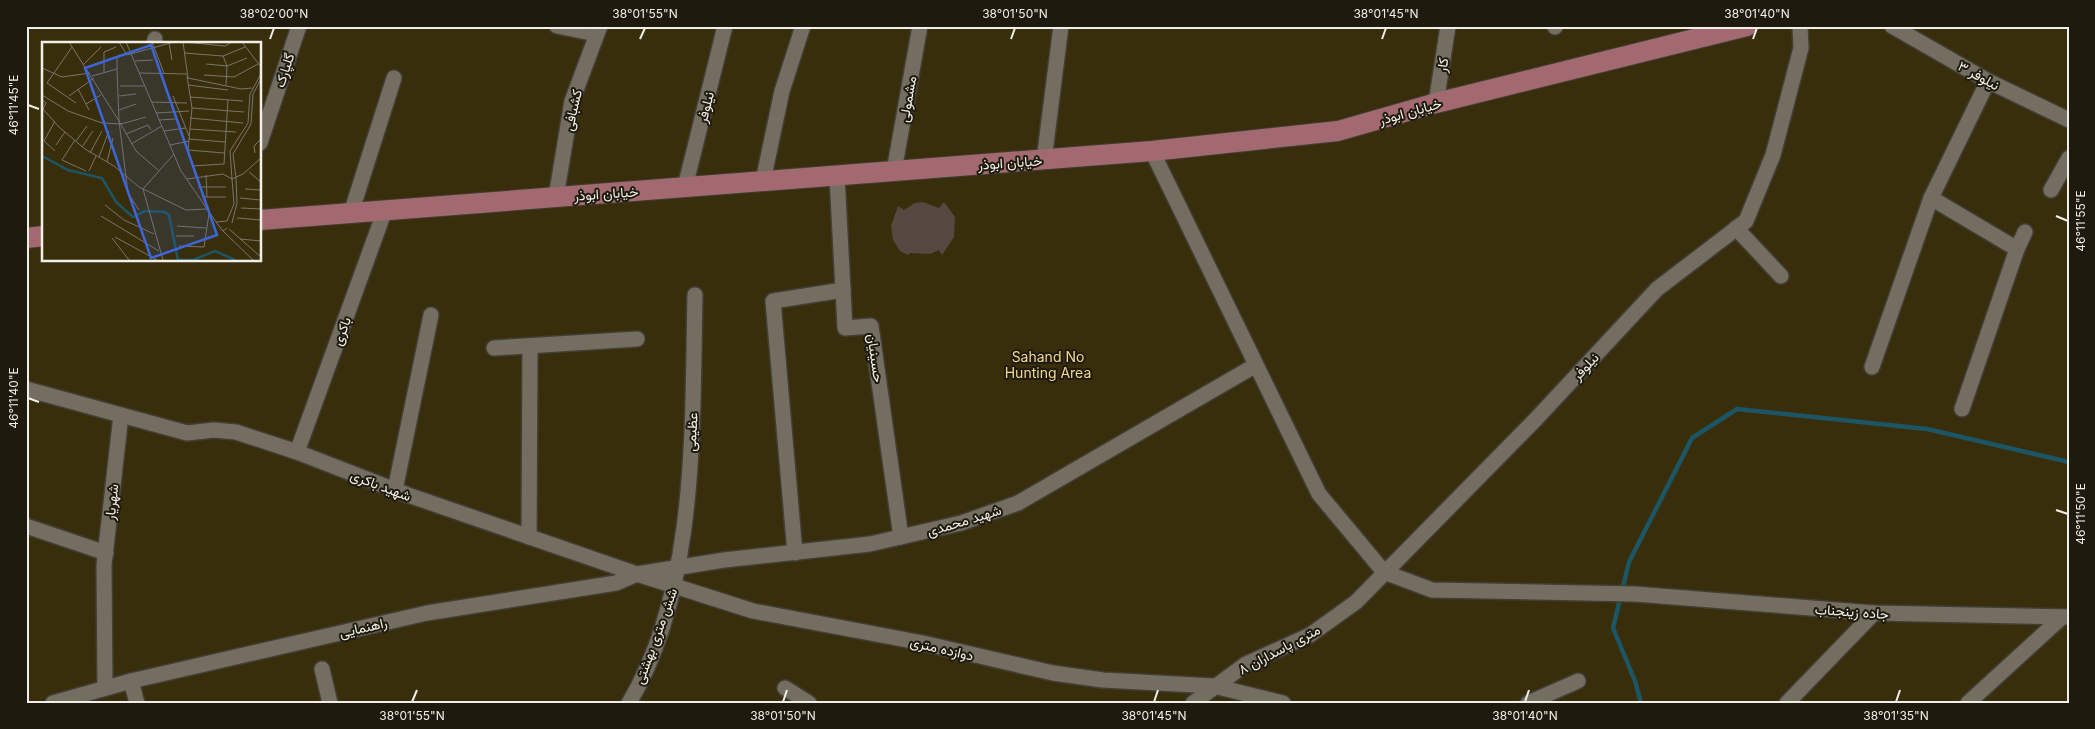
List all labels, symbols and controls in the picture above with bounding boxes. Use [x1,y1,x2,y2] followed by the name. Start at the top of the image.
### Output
[240,6,308,21] text: 38°02'00"N
[612,6,678,21] text: 38°01'55"N
[982,6,1048,21] text: 38°01'50"N
[1353,6,1419,21] text: 38°01'45"N
[1724,6,1790,21] text: 38°01'40"N
[42,42,261,261] inset map
[270,51,299,90] street label: گلپارک
[1432,56,1453,75] street label: کار
[1955,57,2003,94] street label: نیلوفر ۳
[6,74,21,136] text: 46°11'45"E
[895,75,920,124] street label: مشمولی
[559,88,586,133] street label: کشبافی
[693,90,718,126] street label: نیلوفر
[1376,94,1444,129] street label: خیابان ابوذر
[976,151,1043,174] street label: خیابان ابوذر
[572,182,639,205] street label: خیابان ابوذر
[2073,190,2088,252] text: 46°11'55"E
[328,314,355,348] street label: باکری
[863,332,888,384] street label: حسینیان
[1005,348,1091,381] park label: Sahand No Hunting Area
[1567,349,1603,385] street label: نیلوفر
[6,367,21,429] text: 46°11'40"E
[681,412,702,452] street label: عظیمی
[348,466,414,505] street label: شهید باکری
[101,483,122,522] street label: شهریار
[2073,483,2088,545] text: 46°11'50"E
[925,501,1004,540] street label: شهید محمدی
[630,586,681,687] street label: شش متری بهشتی
[1814,600,1890,623] street label: جاده زینجناب
[337,613,389,642] street label: راهنمایی
[1235,620,1324,679] street label: ۸ متری پاسداران
[908,632,976,665] street label: دوازده متری
[379,708,445,723] text: 38°01'55"N
[750,708,816,723] text: 38°01'50"N
[1121,708,1187,723] text: 38°01'45"N
[1492,708,1558,723] text: 38°01'40"N
[1863,708,1929,723] text: 38°01'35"N

